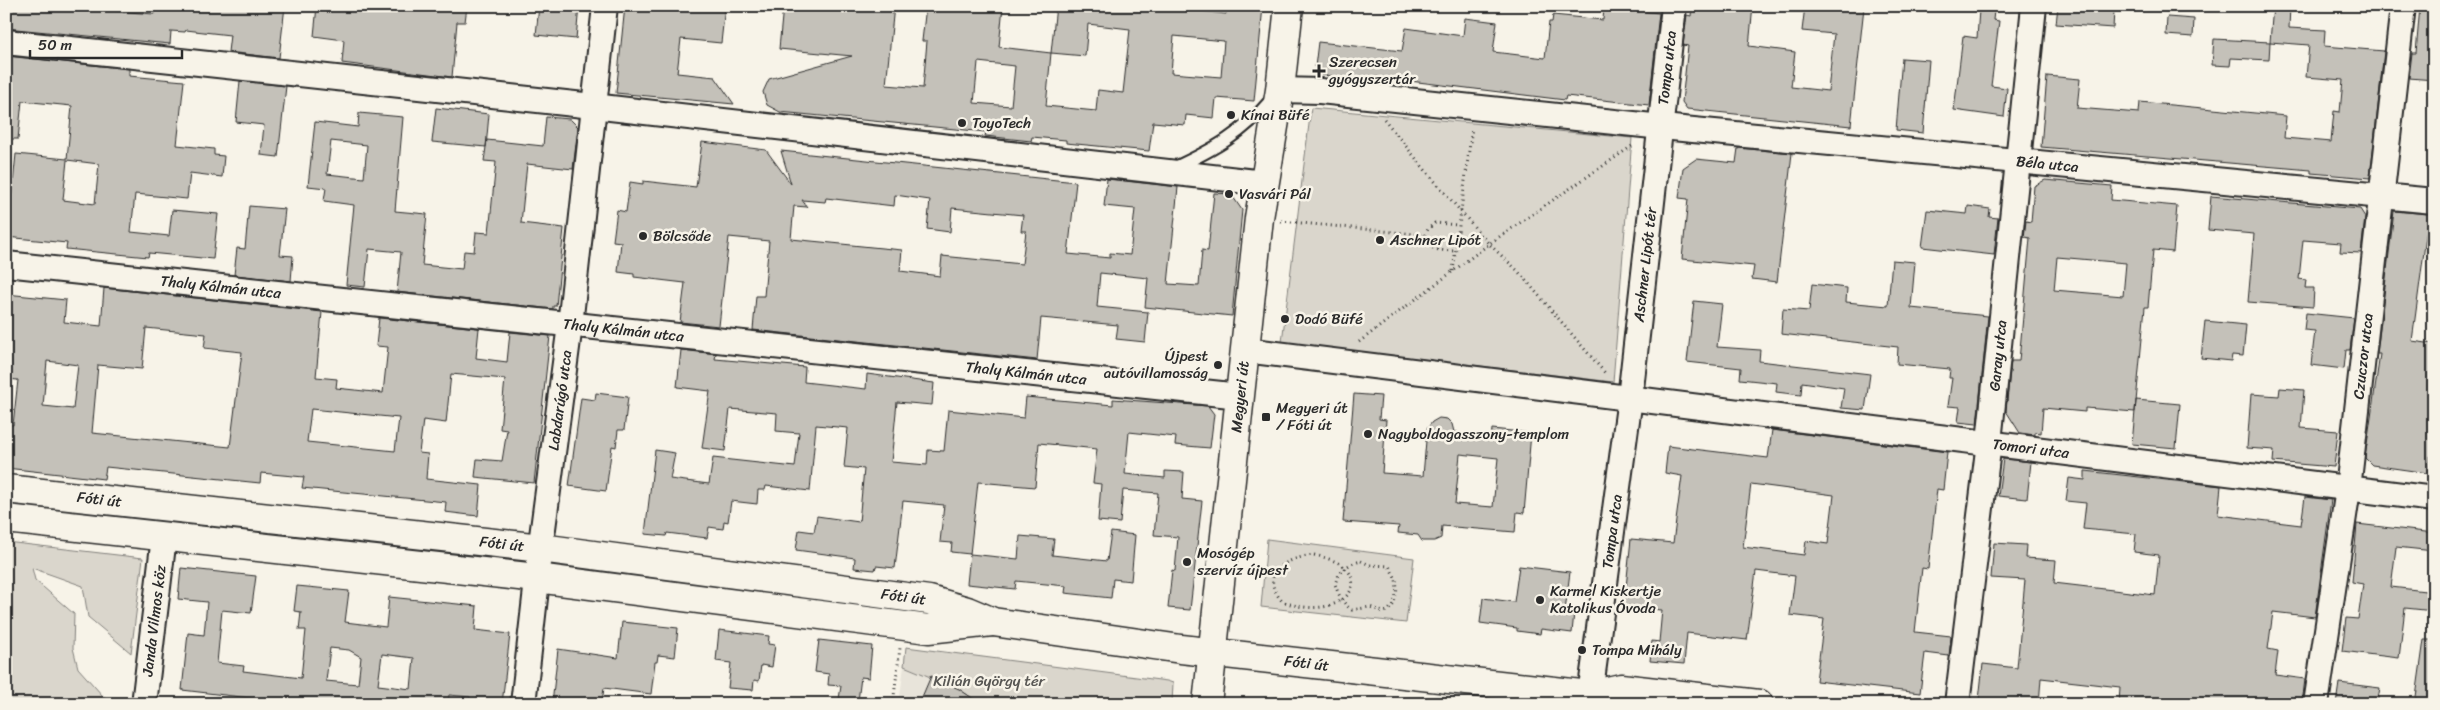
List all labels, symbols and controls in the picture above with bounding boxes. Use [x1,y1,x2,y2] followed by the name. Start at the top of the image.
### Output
[30,28,182,60] scale bar
[1650,29,1684,106] street label: Tompa utca
[38,32,73,58] text: 50 m
[1328,49,1416,92] place label: Szerecsen gyógyszertár
[1313,65,1325,77] marker: Szerecsen gyógyszertár
[1241,102,1310,128] place label: Kínai Büfé
[1225,109,1237,121] marker: Kínai Büfé
[972,110,1031,136] place label: ToyoTech
[956,117,968,129] marker: ToyoTech
[2015,148,2080,180] street label: Béla utca
[1239,181,1312,207] place label: Vasvári Pál
[1223,188,1235,200] marker: Vasvári Pál
[1626,205,1664,324] street label: Aschner Lipót tér
[653,223,712,249] place label: Bölcsőde
[1389,227,1482,253] place label: Aschner Lipót
[637,230,649,242] marker: Bölcsőde
[1374,234,1386,246] marker: Aschner Lipót
[159,268,283,306] street label: Thaly Kálmán utca
[1295,306,1363,332] place label: Dodó Büfé
[562,311,686,349] street label: Thaly Kálmán utca
[2345,311,2381,401] street label: Czuczor utca
[1279,313,1291,325] marker: Dodó Büfé
[1981,318,2015,392] street label: Garay utca
[1104,343,1208,386] place label: Újpest autóvillamosság
[540,348,580,452] street label: Labdarúgó utca
[964,354,1088,393] street label: Thaly Kálmán utca
[1212,359,1224,371] marker: Újpest autóvillamosság
[1223,359,1257,434] street label: Megyeri út
[1276,395,1348,438] place label: Megyeri út / Fóti út
[1260,411,1272,423] marker: Megyeri út / Fóti út
[1378,421,1570,447] place label: Nagyboldogasszony-templom
[1362,428,1374,440] marker: Nagyboldogasszony-templom
[1991,431,2071,466] street label: Tomori utca
[76,484,124,515] street label: Fóti út
[1594,492,1630,570] street label: Tompa utca
[478,528,526,559] street label: Fóti út
[1196,540,1289,583] place label: Mosógép szervíz újpest
[1181,556,1193,568] marker: Mosógép szervíz újpest
[134,563,174,679] street label: Janda Vilmos köz
[1550,578,1662,621] place label: Karmel Kiskertje Katolikus Óvoda
[879,581,928,613] street label: Fóti út
[1534,594,1546,606] marker: Karmel Kiskertje Katolikus Óvoda
[1592,637,1682,663] place label: Tompa Mihály
[1576,644,1588,656] marker: Tompa Mihály
[1283,648,1331,679] street label: Fóti út
[933,668,1046,694] park label: Kilián György tér

